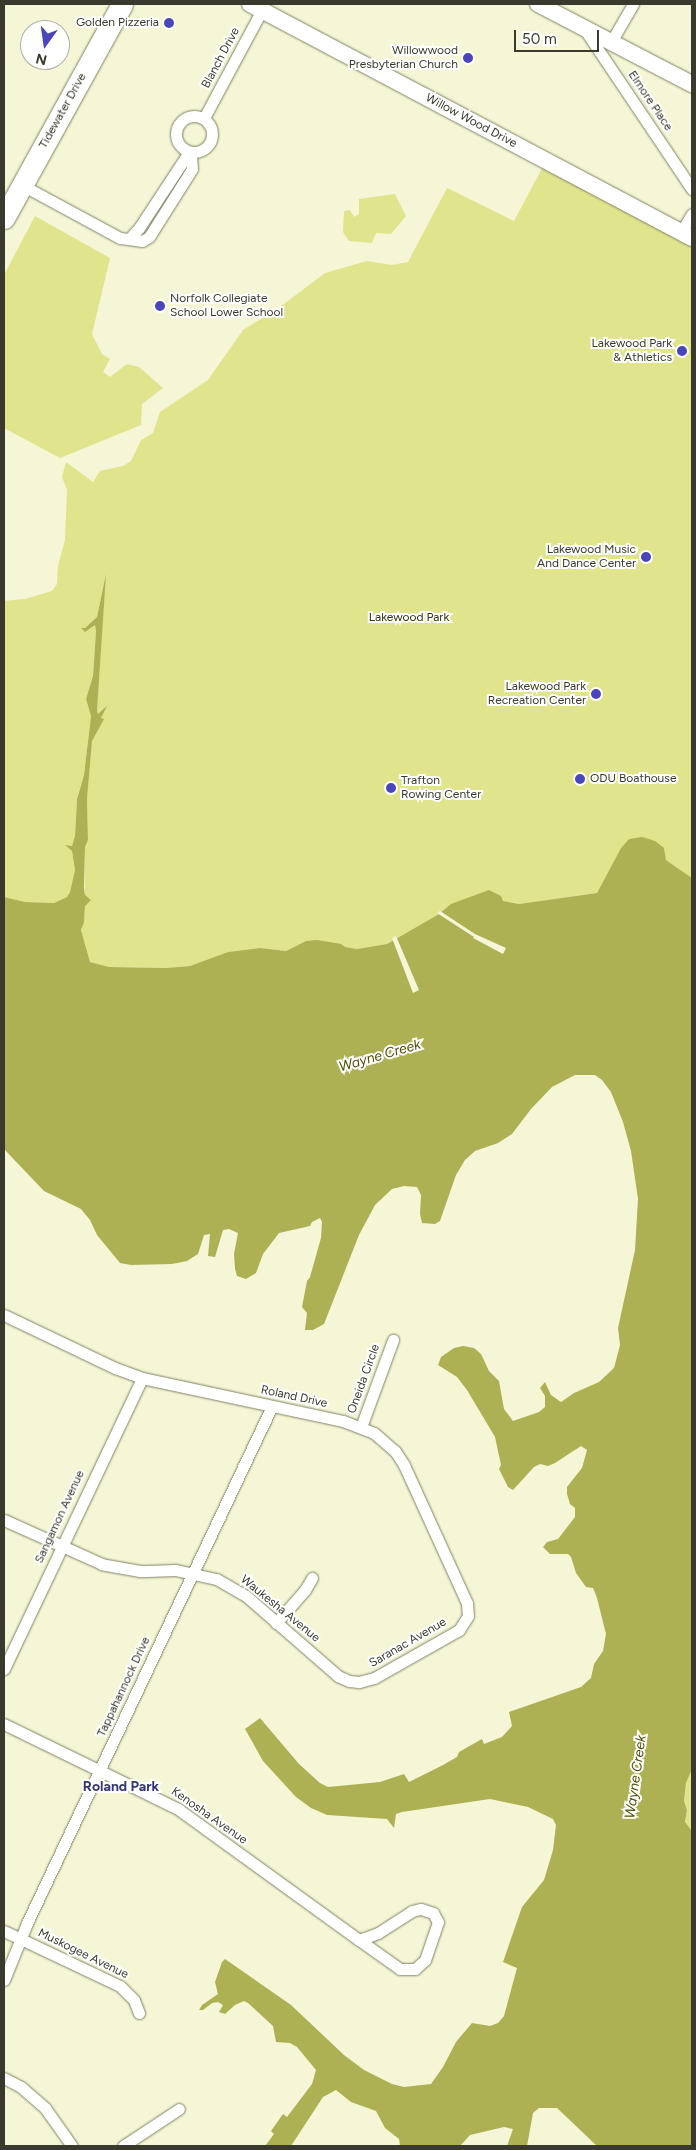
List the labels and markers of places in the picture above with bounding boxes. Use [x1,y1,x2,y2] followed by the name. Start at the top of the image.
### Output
[76,16,159,30] place label: Golden Pizzeria
[163,17,175,29] marker: Golden Pizzeria
[349,44,458,72] place label: Willowwood Presbyterian Church
[462,52,474,64] marker: Willowwood Presbyterian Church
[170,292,283,320] place label: Norfolk Collegiate School Lower School
[154,300,166,312] marker: Norfolk Collegiate School Lower School
[592,337,672,365] place label: Lakewood Park & Athletics
[676,345,688,357] marker: Lakewood Park & Athletics
[537,543,636,571] place label: Lakewood Music And Dance Center
[640,551,652,563] marker: Lakewood Music And Dance Center
[488,680,586,708] place label: Lakewood Park Recreation Center
[590,688,602,700] marker: Lakewood Park Recreation Center
[590,772,676,786] place label: ODU Boathouse
[574,773,586,785] marker: ODU Boathouse
[401,774,481,802] place label: Trafton Rowing Center
[385,782,397,794] marker: Trafton Rowing Center

